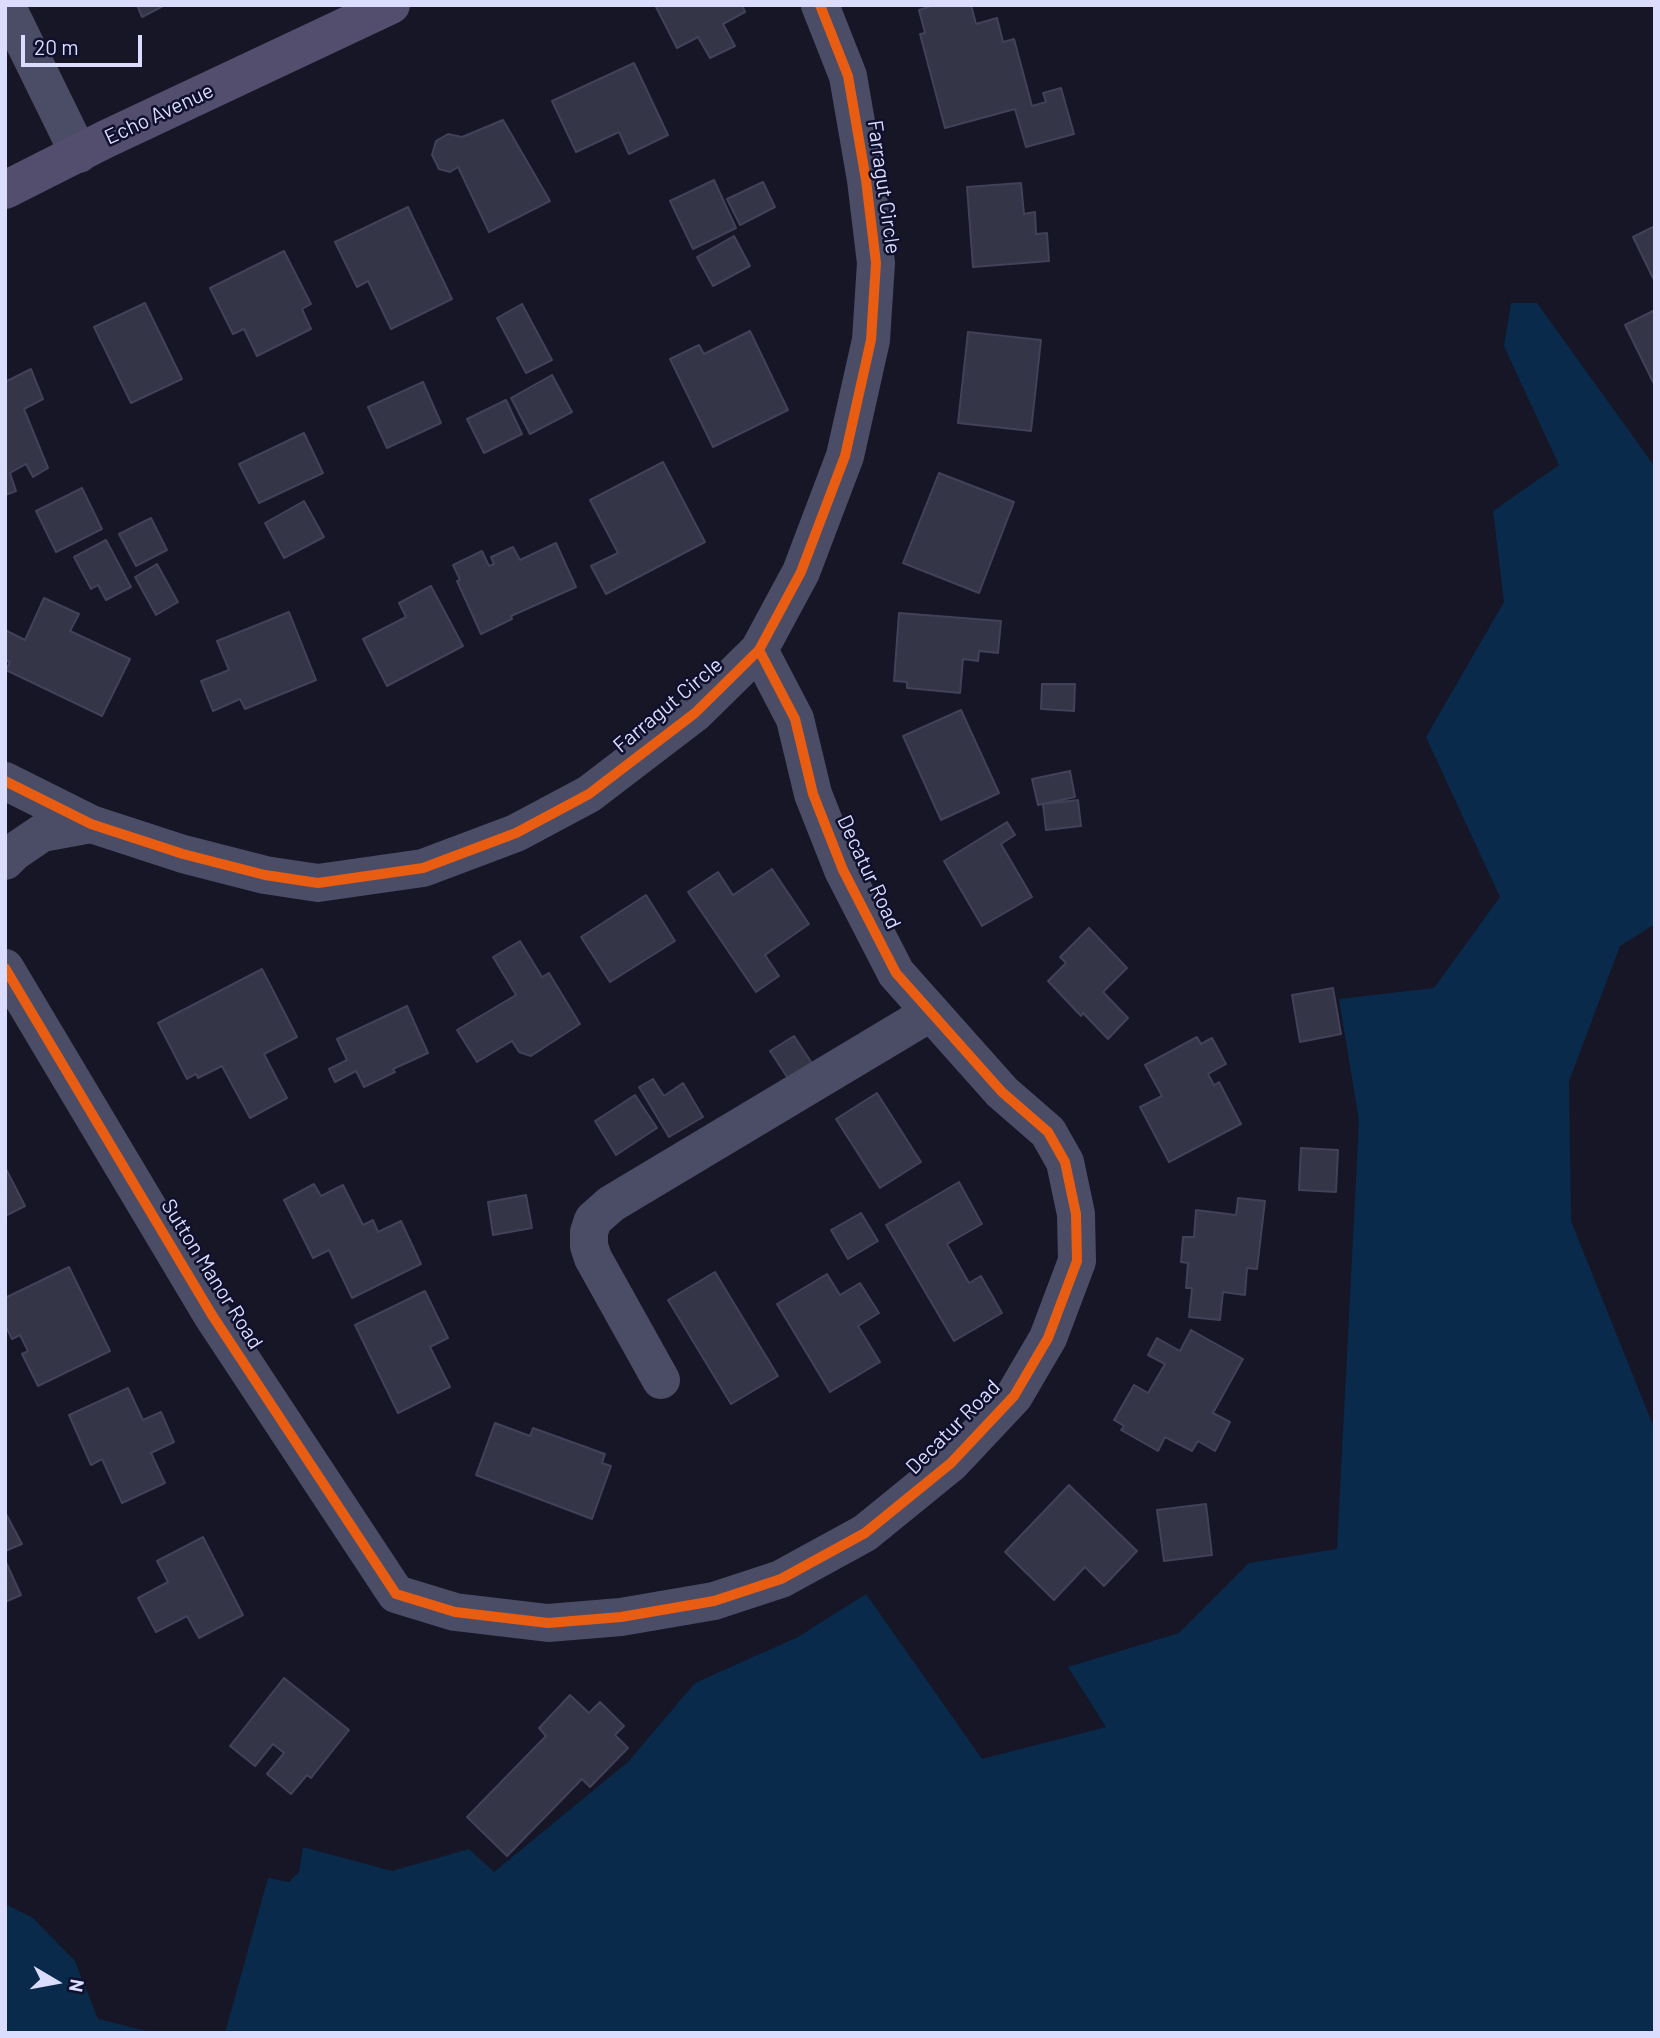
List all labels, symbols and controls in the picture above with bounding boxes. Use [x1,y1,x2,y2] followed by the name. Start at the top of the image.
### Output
[24,21,145,65] scale bar
[34,34,79,59] text: 20 m
[101,78,217,150] street label: Echo Avenue
[862,118,906,256] street label: Farragut Circle
[608,652,728,758] street label: Farragut Circle
[832,811,906,933] street label: Decatur Road
[156,1194,268,1354] street label: Sutton Manor Road
[901,1375,1005,1479] street label: Decatur Road
[21,1947,91,2017] north arrow
[65,1978,90,1994] text: N

